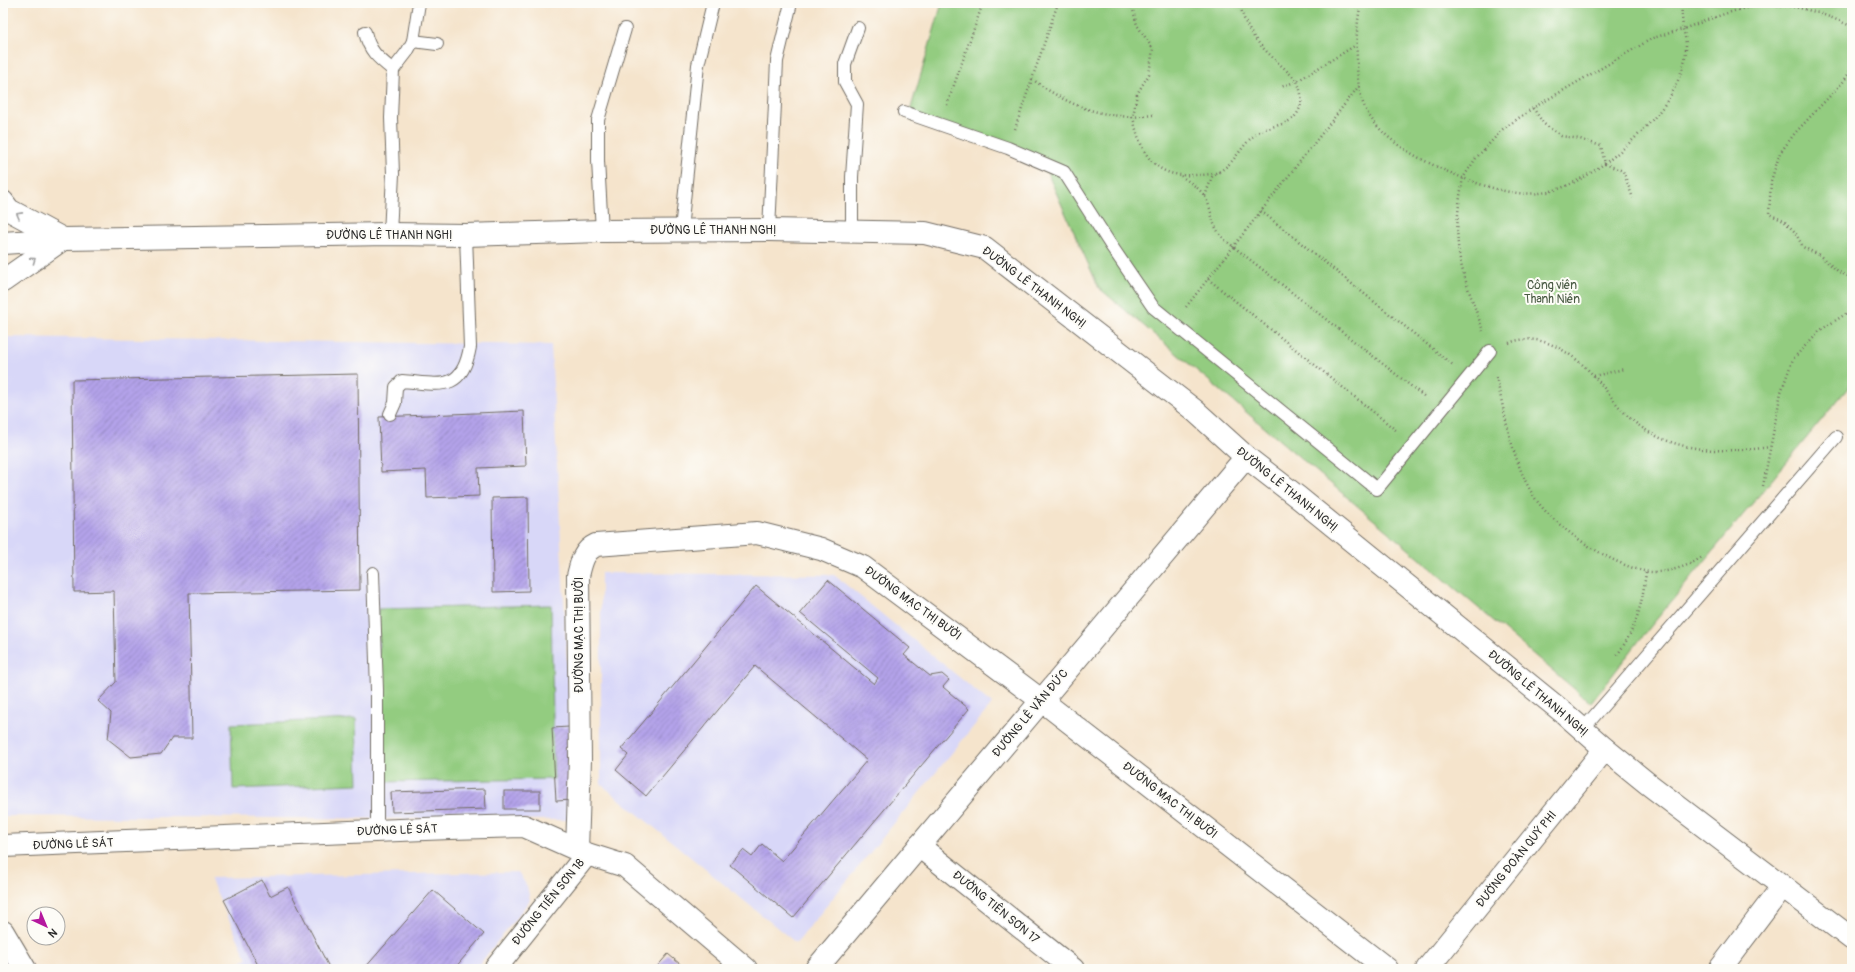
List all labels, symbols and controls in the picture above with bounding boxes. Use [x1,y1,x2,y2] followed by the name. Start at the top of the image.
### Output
[16,213,24,220] one-way arrow
[650,222,776,238] street label: ĐƯỜNG LÊ THANH NGHỊ
[326,227,452,243] street label: ĐƯỜNG LÊ THANH NGHỊ
[979,243,1089,331] street label: ĐƯỜNG LÊ THANH NGHỊ
[29,257,36,265] one-way arrow
[1524,278,1580,307] park label: Công viên Thanh Niên
[1233,443,1341,535] street label: ĐƯỜNG LÊ THANH NGHỊ
[861,562,965,644] street label: ĐƯỜNG MẠC THỊ BƯỞI
[571,577,587,693] street label: ĐƯỜNG MẠC THỊ BƯỞI
[1485,646,1591,740] street label: ĐƯỜNG LÊ THANH NGHỊ
[988,665,1072,760] street label: ĐƯỜNG LÊ VĂN ĐỨC
[1119,758,1221,842] street label: ĐƯỜNG MẠC THỊ BƯỞI
[1472,807,1560,911] street label: ĐƯỜNG ĐOÀN QUÝ PHI
[356,821,438,839] street label: ĐƯỜNG LÊ SÁT
[32,835,114,853] street label: ĐƯỜNG LÊ SÁT
[508,855,588,949] street label: ĐƯỜNG TIÊN SƠN 18
[949,867,1043,947] street label: ĐƯỜNG TIÊN SƠN 17
[26,906,66,946] north arrow
[45,926,60,940] text: N

